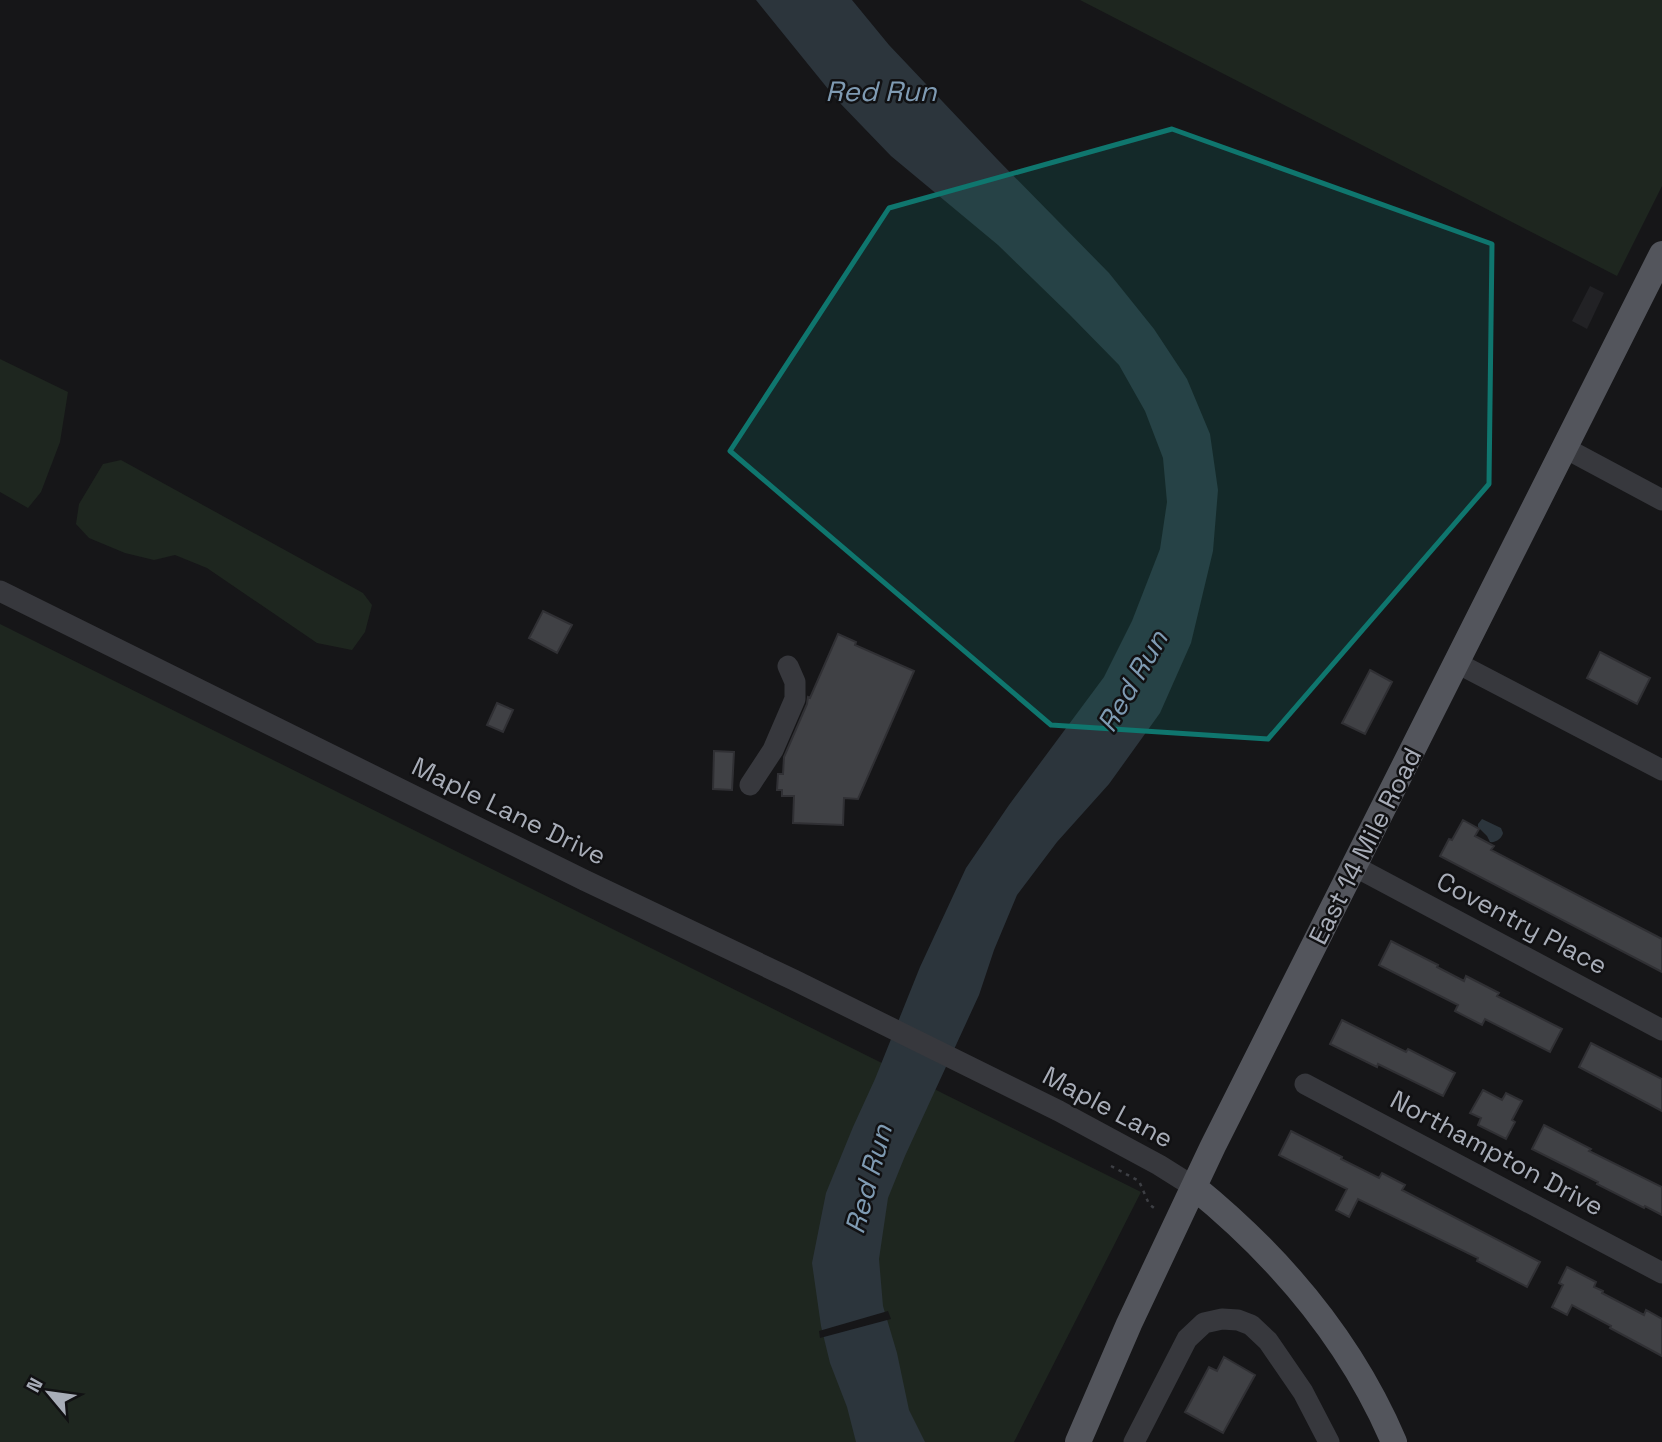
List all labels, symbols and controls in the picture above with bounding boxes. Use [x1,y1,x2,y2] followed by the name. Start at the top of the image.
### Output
[825,73,938,109] water label: Red Run
[1089,623,1176,738] water label: Red Run
[1301,742,1429,950] street label: East 14 Mile Road
[406,749,612,873] street label: Maple Lane Drive
[1431,864,1613,982] street label: Coventry Place
[1037,1058,1179,1156] street label: Maple Lane
[1384,1082,1610,1224] street label: Northampton Drive
[836,1120,900,1237] water label: Red Run
[14,1358,84,1428] north arrow
[21,1373,49,1397] text: N

